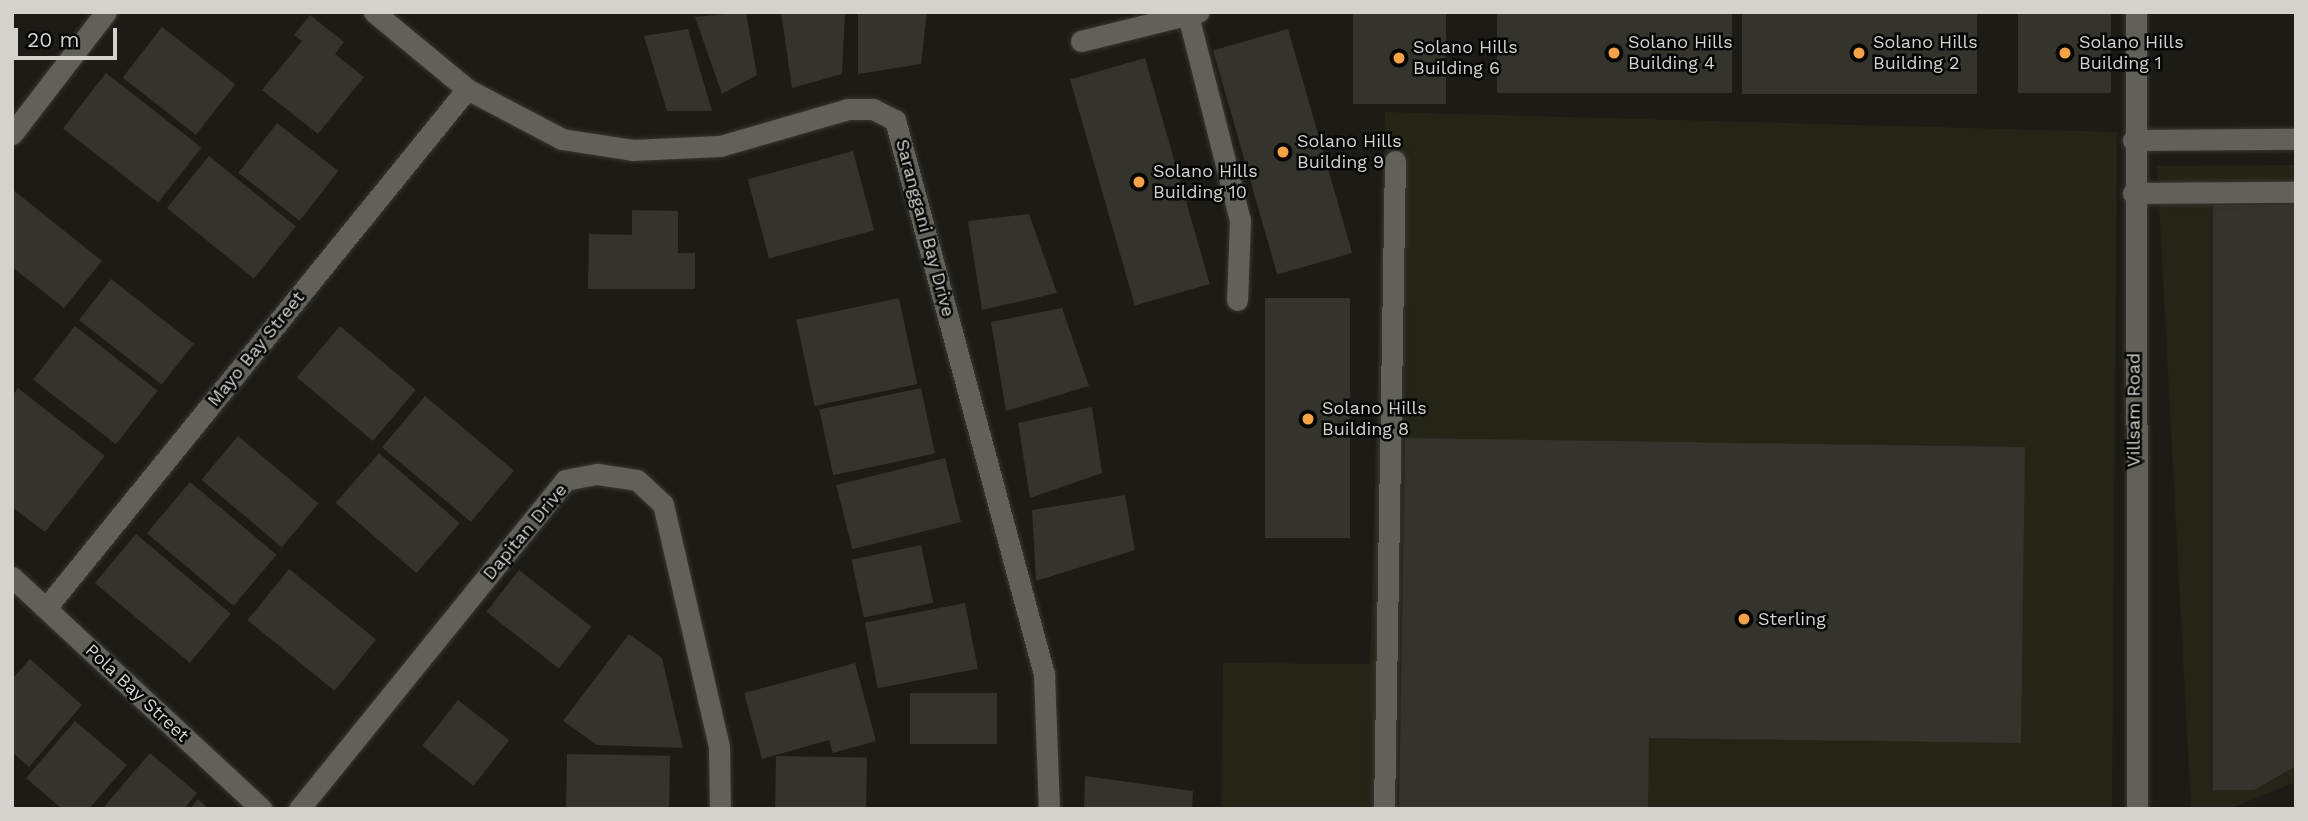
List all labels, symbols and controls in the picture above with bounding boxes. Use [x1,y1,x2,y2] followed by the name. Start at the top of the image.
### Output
[18,14,121,58] scale bar
[27,27,79,52] text: 20 m
[1628,32,1733,74] place label: Solano Hills Building 4
[1873,32,1978,74] place label: Solano Hills Building 2
[2079,32,2184,74] place label: Solano Hills Building 1
[1413,37,1518,80] place label: Solano Hills Building 6
[1606,45,1622,61] marker: Solano Hills Building 4
[1851,45,1867,61] marker: Solano Hills Building 2
[2057,45,2073,61] marker: Solano Hills Building 1
[1391,50,1407,66] marker: Solano Hills Building 6
[1297,131,1402,174] place label: Solano Hills Building 9
[891,137,959,319] street label: Saranggani Bay Drive
[1275,144,1291,160] marker: Solano Hills Building 9
[1153,161,1258,204] place label: Solano Hills Building 10
[1131,174,1147,190] marker: Solano Hills Building 10
[203,287,309,411] street label: Mayo Bay Street
[2123,353,2145,467] street label: Villsam Road
[1322,398,1427,440] place label: Solano Hills Building 8
[1300,411,1316,427] marker: Solano Hills Building 8
[478,479,572,585] street label: Dapitan Drive
[1758,608,1826,630] place label: Sterling
[1736,611,1752,627] marker: Sterling
[80,639,194,747] street label: Pola Bay Street

